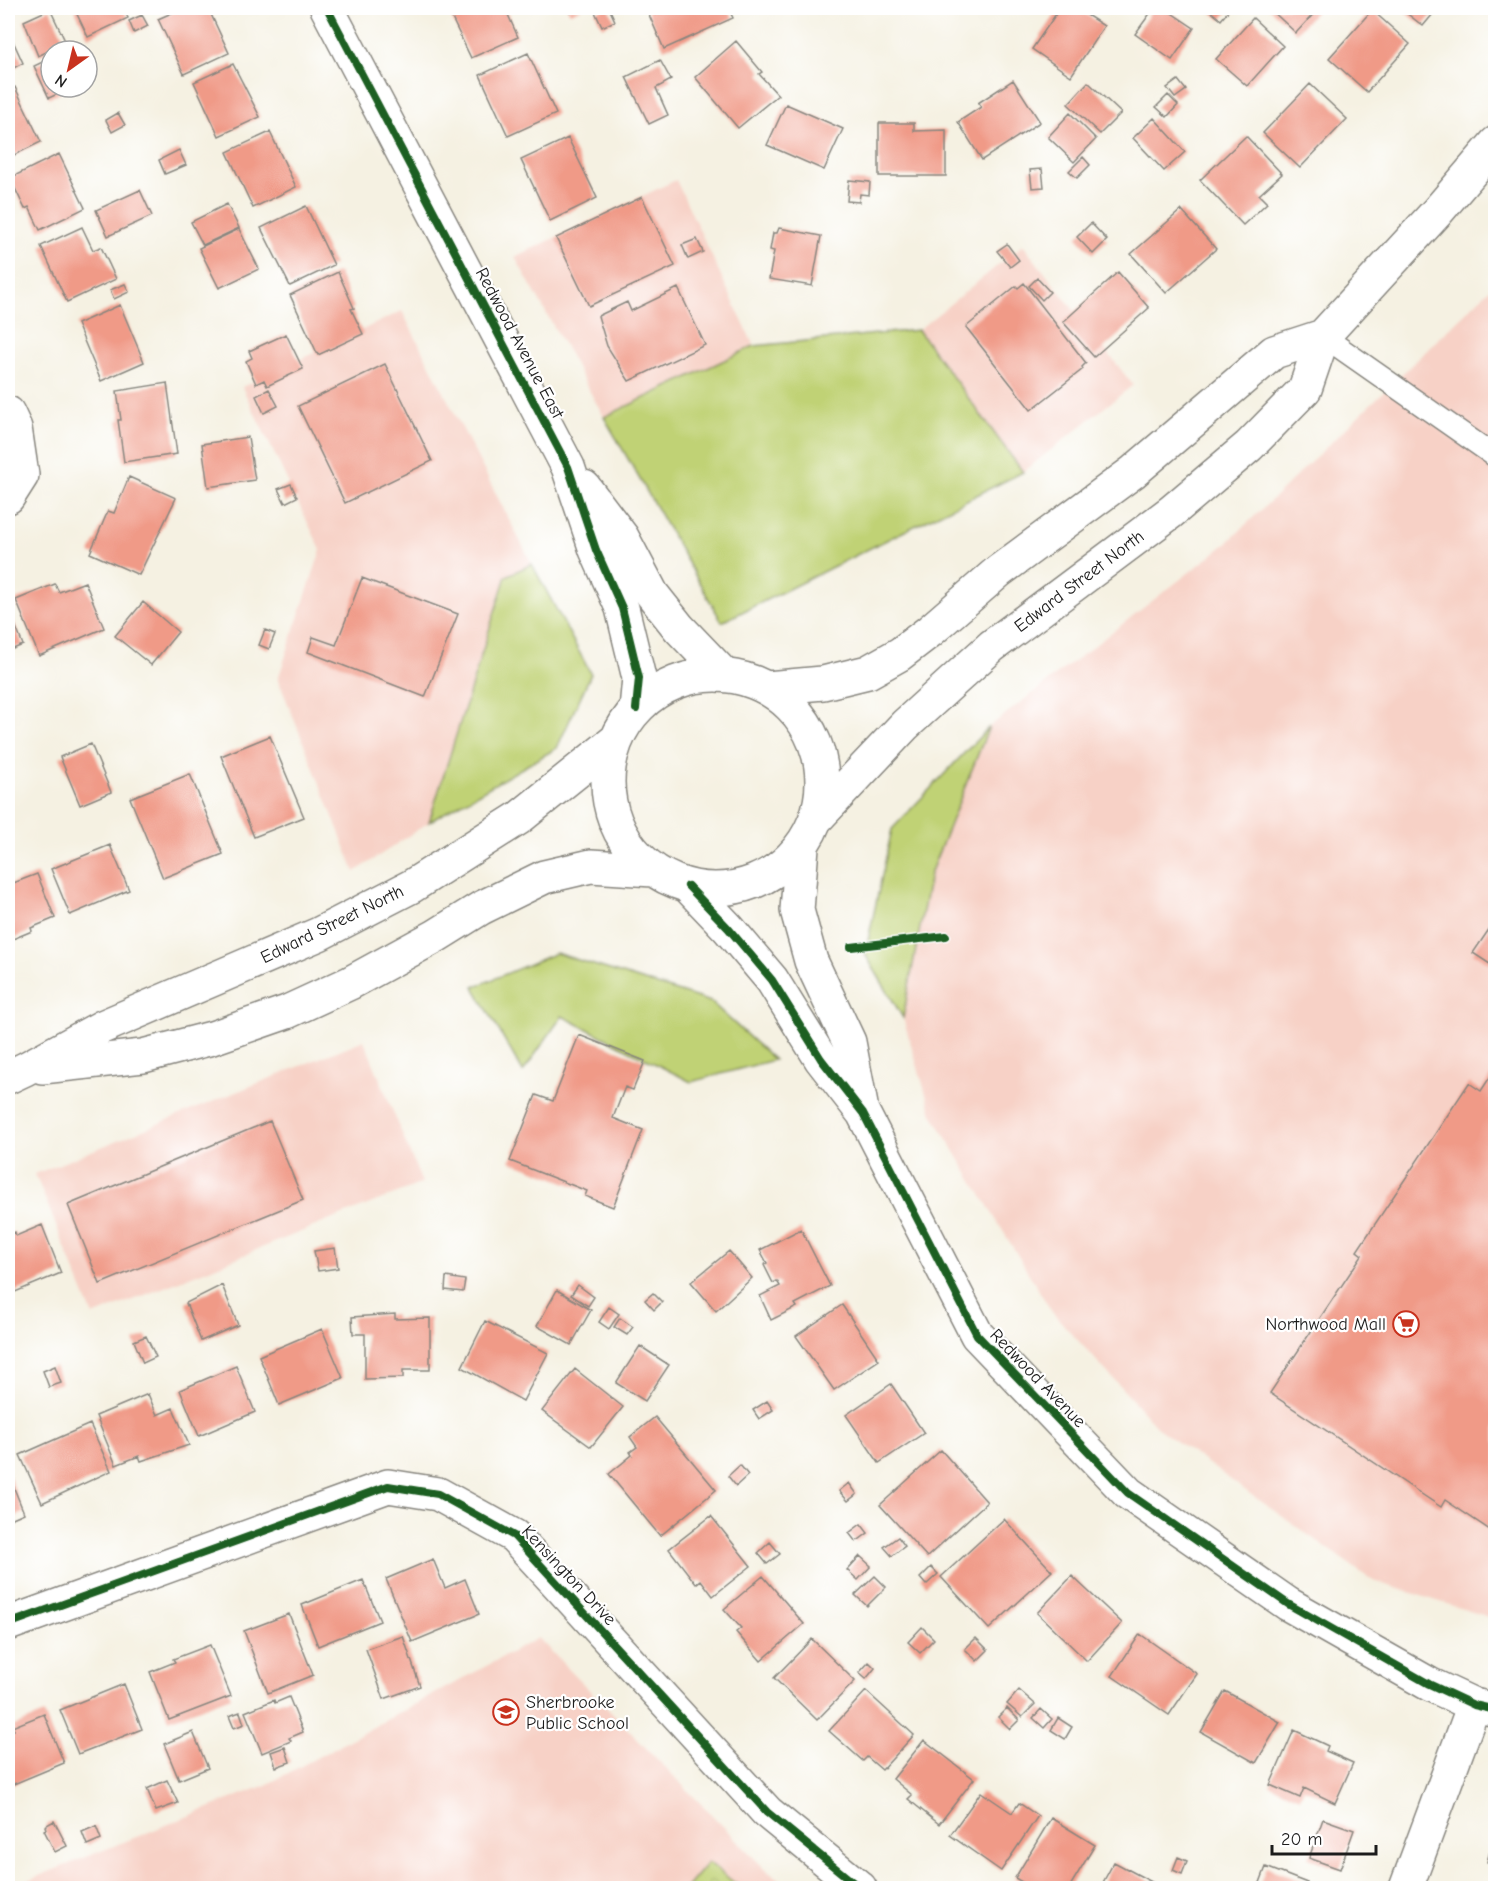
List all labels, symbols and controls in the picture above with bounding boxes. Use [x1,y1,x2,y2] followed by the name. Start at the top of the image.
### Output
[39,39,99,99] north arrow
[52,70,71,91] text: N
[471,264,569,423] street label: Redwood Avenue East
[1010,526,1148,637] street label: Edward Street North
[257,881,407,968] street label: Edward Street North
[1391,1309,1421,1339] supermarket icon: Northwood Mall
[1265,1314,1386,1335] place label: Northwood Mall
[985,1325,1090,1432] street label: Redwood Avenue
[517,1521,620,1630] street label: Kensington Drive
[526,1692,629,1734] place label: Sherbrooke Public School
[491,1697,521,1727] school or university icon: Sherbrooke Public School
[1272,1818,1376,1856] scale bar
[1281,1829,1322,1850] text: 20 m

